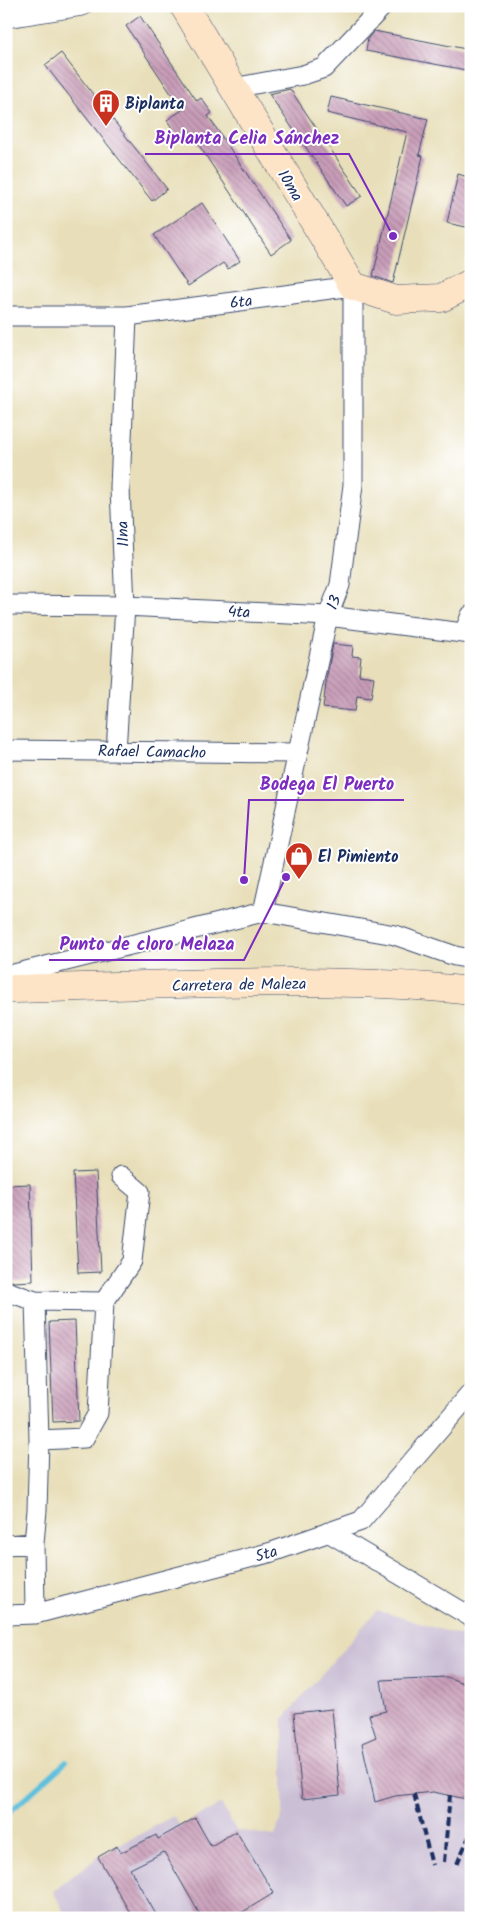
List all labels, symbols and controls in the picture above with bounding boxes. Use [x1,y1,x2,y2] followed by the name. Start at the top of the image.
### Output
[91,88,121,127] building icon: Biplanta
[125,92,184,117] place label: Biplanta
[145,121,349,154] callout: Biplanta Celia Sánchez
[155,125,340,154] text: Biplanta Celia Sánchez
[270,165,309,206] street label: 10ma
[228,289,254,316] street label: 6ta
[111,520,136,547] street label: 11na
[320,591,349,614] street label: 13
[227,599,251,626] street label: 4ta
[98,739,206,766] street label: Rafael Camacho
[249,767,404,800] callout: Bodega El Puerto
[260,771,394,800] text: Bodega El Puerto
[284,841,314,880] shop icon: El Pimiento
[318,845,399,870] place label: El Pimiento
[49,927,244,960] callout: Punto de cloro Melaza
[60,931,234,960] text: Punto de cloro Melaza
[171,972,307,999] street label: Carretera de Maleza
[252,1539,281,1570] street label: 5ta

